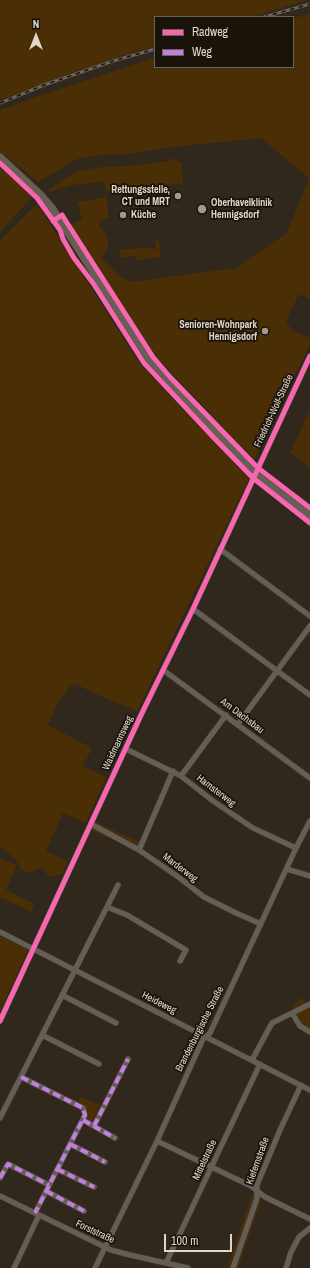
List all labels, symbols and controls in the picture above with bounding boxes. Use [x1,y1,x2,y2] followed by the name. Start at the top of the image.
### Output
[16,16,56,56] north arrow
[154,16,294,68] legend
[33,17,39,31] text: N
[192,24,228,40] text: Radweg
[192,44,212,60] text: Weg
[111,184,170,208] place label: Rettungsstelle, CT und MRT
[173,191,183,201] marker: Rettungsstelle, CT und MRT
[211,197,272,220] place label: Oberhavelklinik Hennigsdorf
[196,203,208,215] marker: Oberhavelklinik Hennigsdorf
[131,209,156,221] place label: Küche
[118,210,128,220] marker: Küche
[179,319,257,342] place label: Senioren-Wohnpark Hennigsdorf
[260,326,270,336] marker: Senioren-Wohnpark Hennigsdorf
[252,373,296,449] street label: Friedrich-Wolf-Straße
[218,696,266,736] street label: Am Dachsbau
[100,714,136,772] street label: Waidmannsweg
[194,772,238,810] street label: Hamsterweg
[160,851,200,885] street label: Marderweg
[173,984,227,1074] street label: Brandenburgische Straße
[140,989,178,1017] street label: Heideweg
[244,1136,272,1186] street label: Kiefernstraße
[190,1138,220,1182] street label: Mittelstraße
[74,1218,116,1246] street label: Forststraße
[166,1226,234,1252] scale bar
[171,1233,198,1249] text: 100 m

